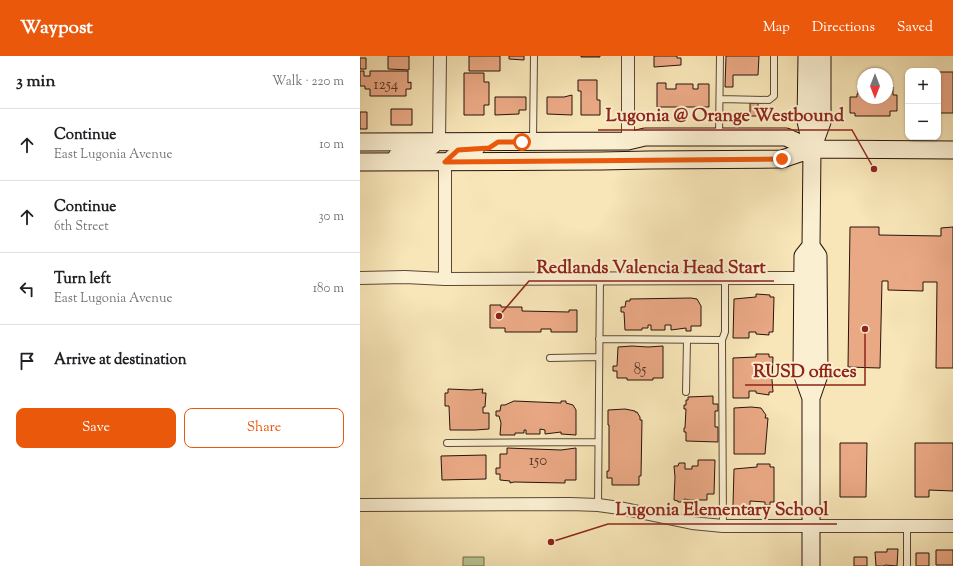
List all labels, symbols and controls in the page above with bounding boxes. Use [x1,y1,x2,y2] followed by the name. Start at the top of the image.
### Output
[20,15,93,42] text: Waypost
[763,18,790,38] text: Map
[812,18,875,38] text: Directions
[897,18,933,38] text: Saved
[857,68,893,104] north arrow
[905,68,941,140] map controls
[905,68,941,104] button: +
[16,70,55,94] text: 3 min
[272,73,344,91] text: Walk · 220 m
[374,75,399,96] house number: 1254
[598,100,852,130] callout: Lugonia @ Orange Westbound
[606,104,845,130] text: Lugonia @ Orange Westbound
[905,104,941,140] button: −
[54,125,116,146] text: Continue
[513,133,531,151] route start
[16,134,38,156] icon: ahead
[319,136,344,154] text: 10 m
[54,146,172,164] text: East Lugonia Avenue
[773,150,791,168] route end
[54,197,116,218] text: Continue
[16,206,38,228] icon: ahead
[318,208,344,226] text: 30 m
[54,218,109,236] text: 6th Street
[529,251,774,281] callout: Redlands Valencia Head Start
[536,256,766,282] text: Redlands Valencia Head Start
[54,269,111,290] text: Turn left
[16,278,38,300] icon: left
[313,280,344,298] text: 180 m
[54,290,172,308] text: East Lugonia Avenue
[16,350,38,372] icon: arrive
[54,350,187,371] text: Arrive at destination
[745,355,865,385] callout: RUSD offices
[634,360,646,381] house number: 85
[753,360,857,386] text: RUSD offices
[16,408,176,448] button: Save
[184,408,344,448] button: Share
[529,451,547,472] house number: 150
[608,494,837,524] callout: Lugonia Elementary School
[616,498,829,524] text: Lugonia Elementary School

